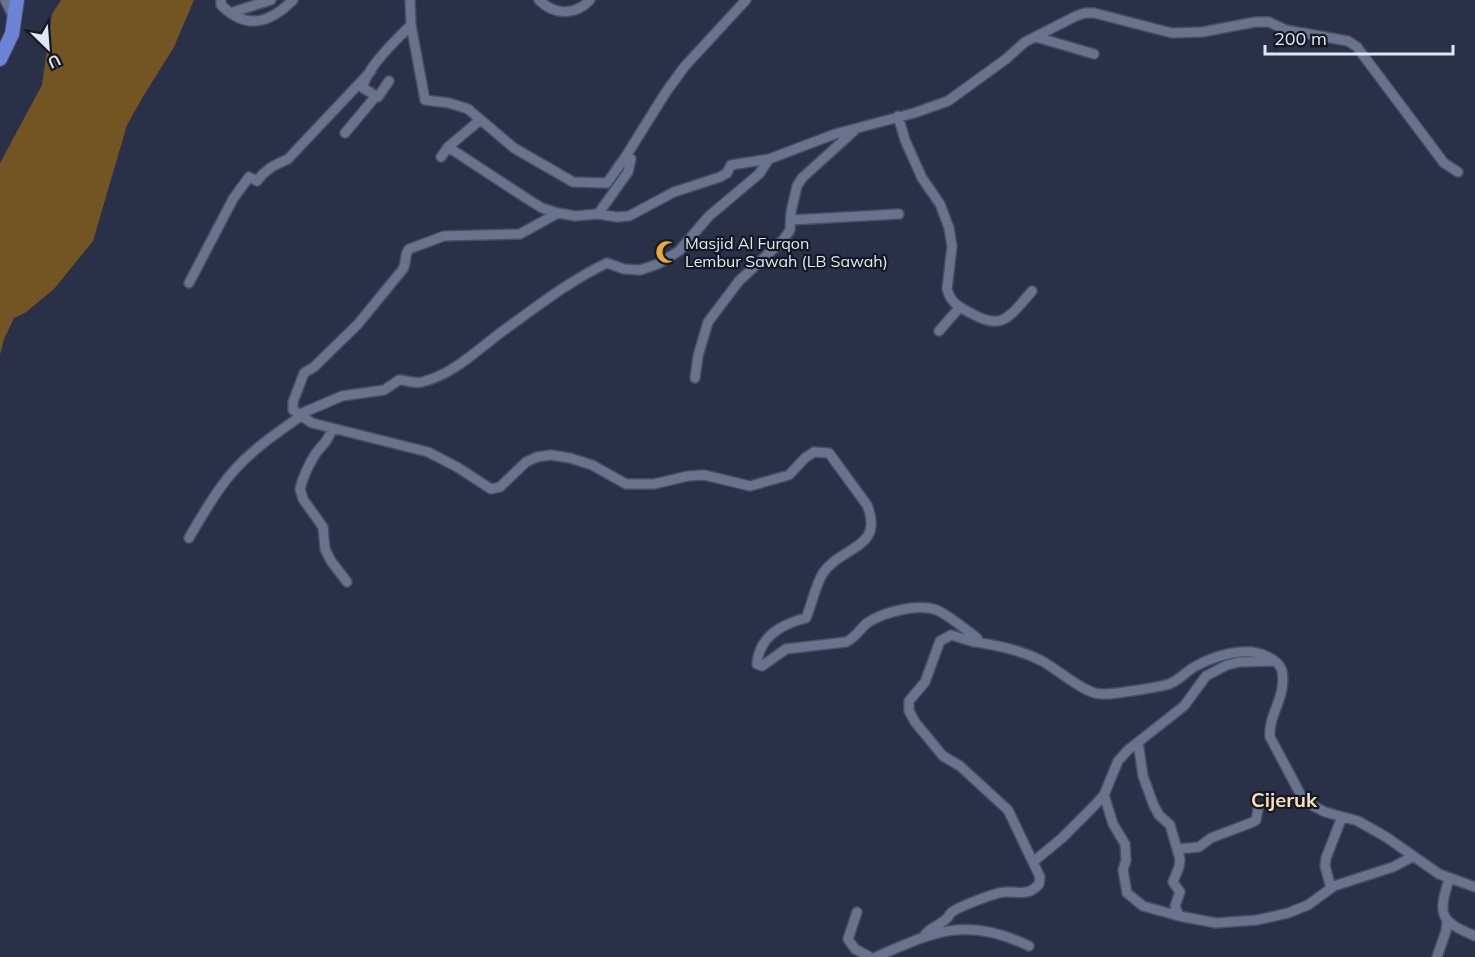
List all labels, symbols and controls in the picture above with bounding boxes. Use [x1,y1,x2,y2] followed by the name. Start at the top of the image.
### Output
[18,18,78,78] north arrow
[1265,18,1452,56] scale bar
[1274,27,1327,50] text: 200 m
[45,50,64,73] text: U
[685,233,888,271] place label: Masjid Al Furqon Lembur Sawah (LB Sawah)
[654,239,680,265] mosque icon: Masjid Al Furqon Lembur Sawah (LB Sawah)
[1251,787,1318,812] district label: Cijeruk

